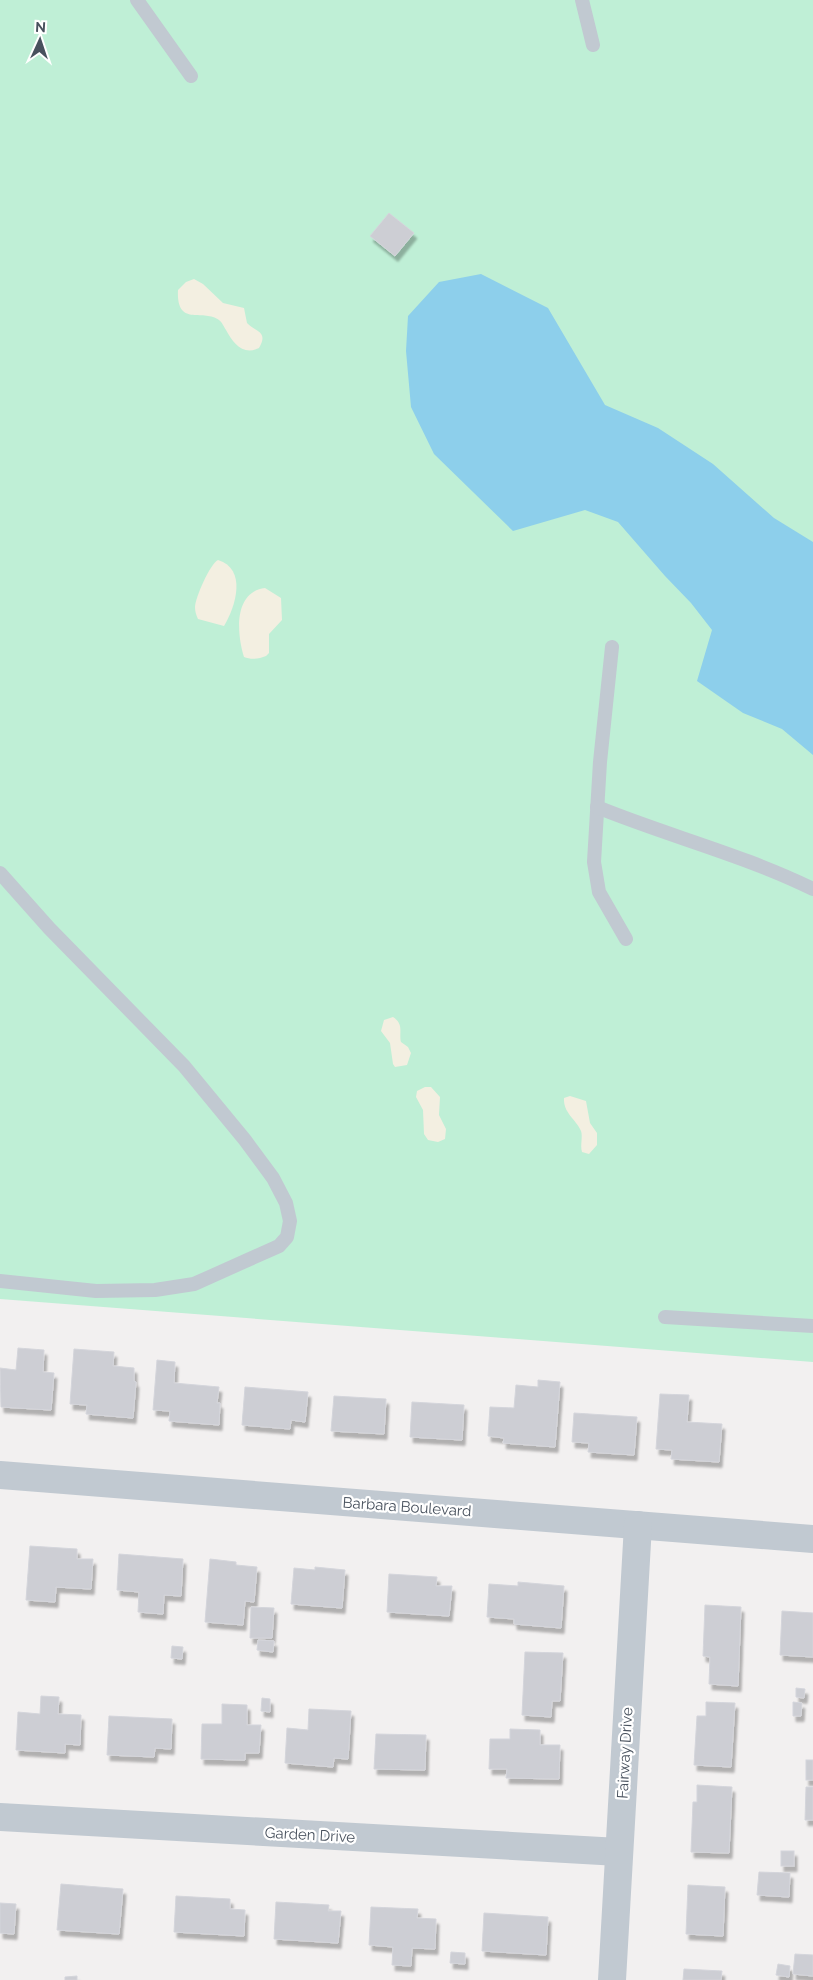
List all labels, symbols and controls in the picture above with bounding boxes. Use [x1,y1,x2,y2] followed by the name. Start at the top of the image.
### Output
[15,15,65,65] north arrow
[35,19,46,35] text: N
[342,1494,472,1520] street label: Barbara Boulevard
[614,1706,636,1799] street label: Fairway Drive
[264,1824,356,1846] street label: Garden Drive

